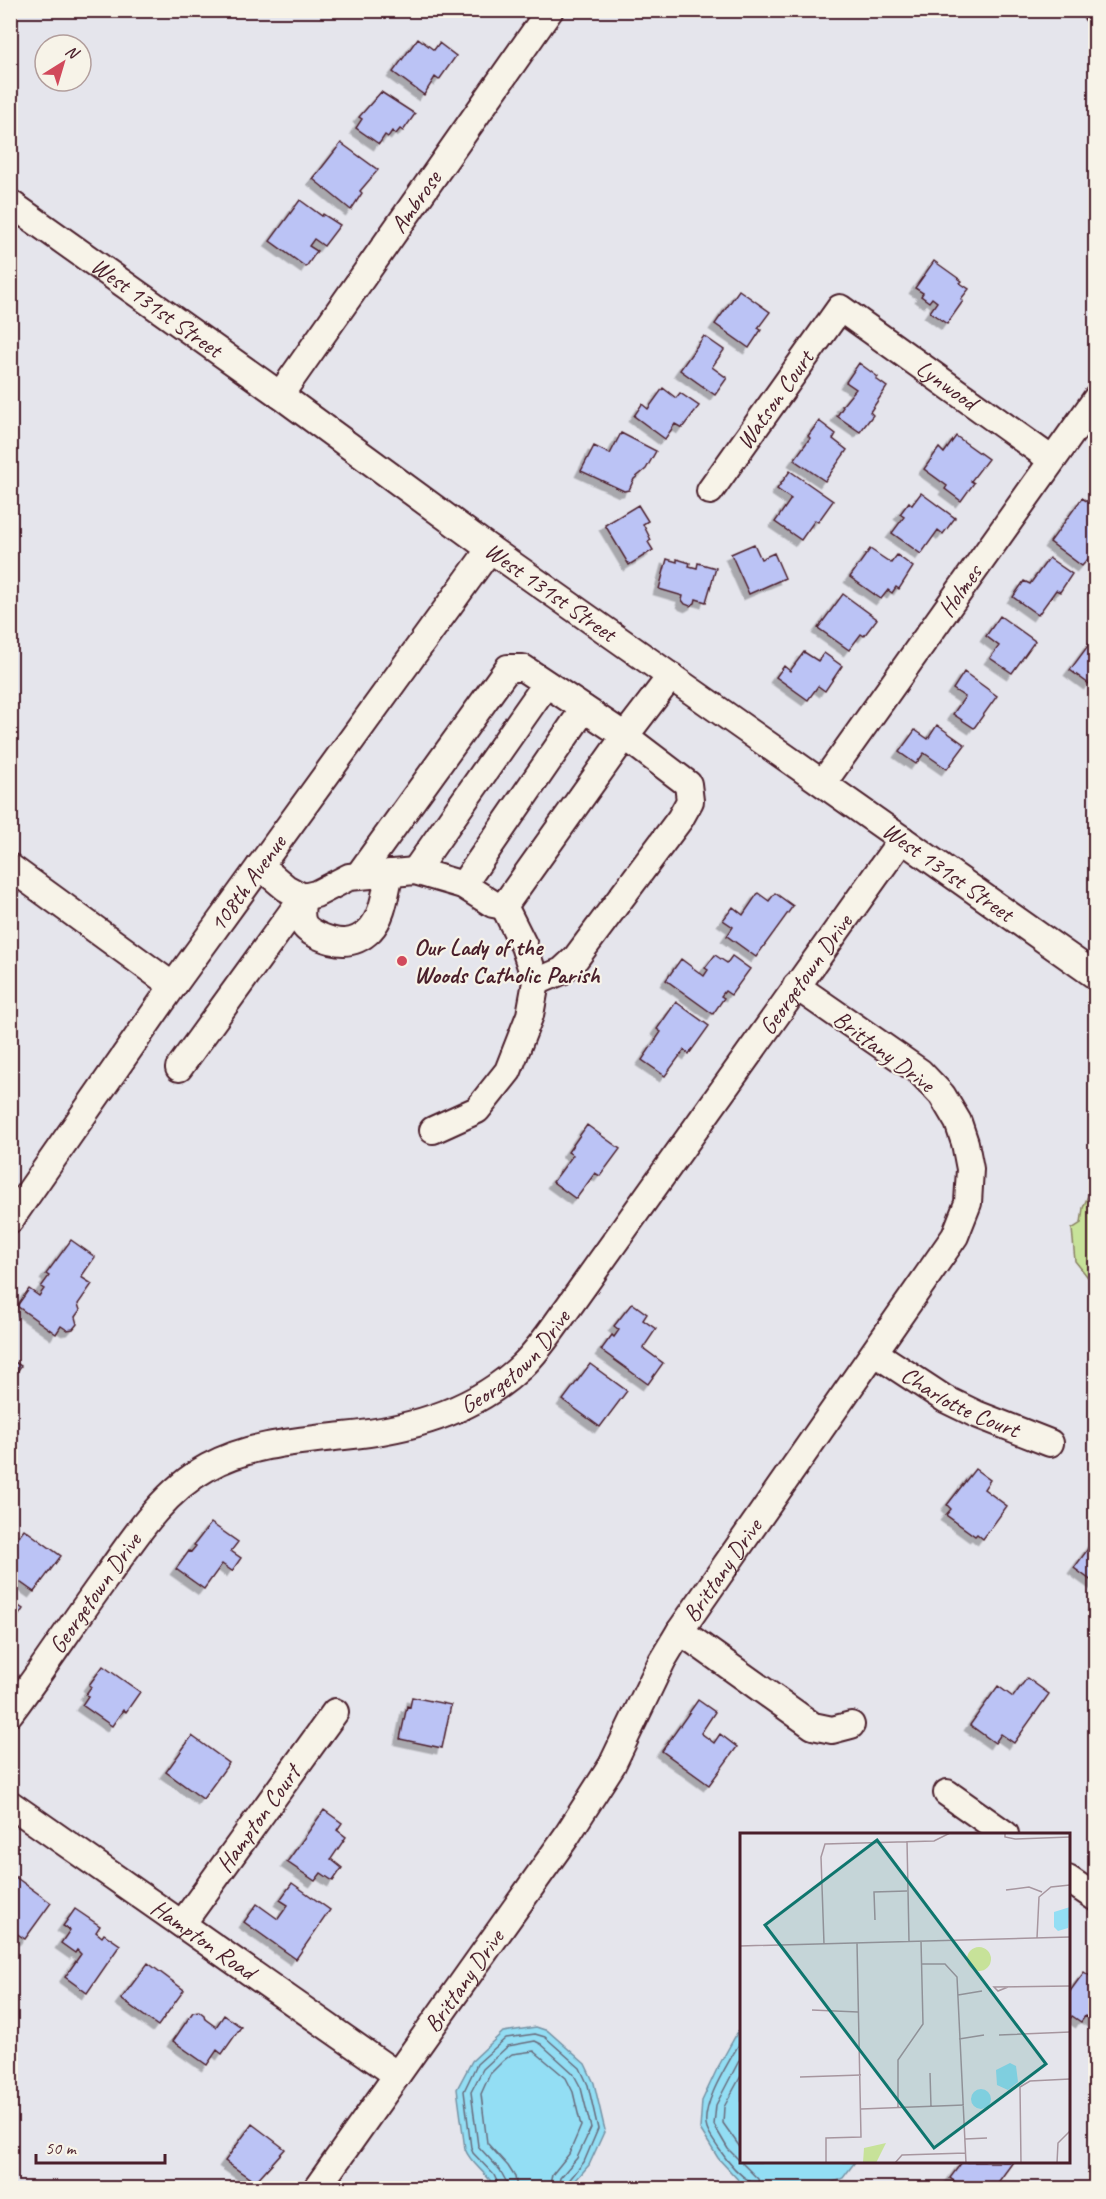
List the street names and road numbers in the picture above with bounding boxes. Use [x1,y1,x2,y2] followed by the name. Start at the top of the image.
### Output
[383,163,449,239] street label: Ambrose
[85,251,230,365] street label: West 131st Street
[730,343,821,455] street label: Watson Court
[911,353,986,419] street label: Lynwood
[479,535,624,649] street label: West 131st Street
[931,557,989,622] street label: Holmes
[877,815,1021,929] street label: West 131st Street
[202,827,294,938] street label: 108th Avenue
[752,906,860,1040] street label: Georgetown Drive
[828,1003,942,1100] street label: Brittany Drive
[455,1302,578,1420] street label: Georgetown Drive
[896,1359,1026,1445] street label: Charlotte Court
[676,1511,770,1628] street label: Brittany Drive
[42,1525,149,1659] street label: Georgetown Drive
[209,1757,309,1878] street label: Hampton Court
[145,1892,264,1988] street label: Hampton Road
[417,1922,512,2038] street label: Brittany Drive

